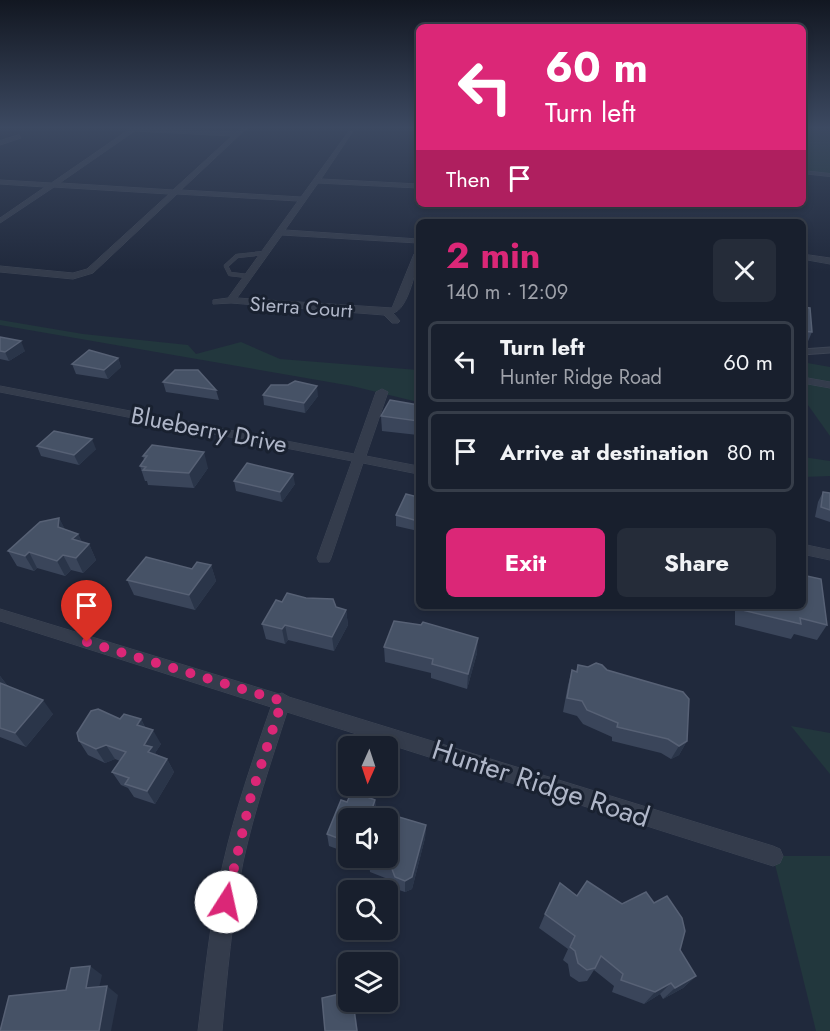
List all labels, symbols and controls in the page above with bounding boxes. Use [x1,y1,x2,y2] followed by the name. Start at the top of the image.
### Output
[545,37,648,98] text: 60 m
[446,48,524,126] icon: left
[545,93,635,132] text: Turn left
[503,162,536,195] icon: arrive
[446,163,491,195] text: Then
[446,229,541,281] text: 2 min
[713,239,776,302] button: close
[446,278,568,307] text: 140 m · 12:09
[249,289,353,326] street label: Sierra Court
[500,331,585,363] text: Turn left
[449,345,482,378] icon: left
[723,346,773,378] text: 60 m
[500,363,662,392] text: Hunter Ridge Road
[128,397,290,462] street label: Blueberry Drive
[449,435,482,468] icon: arrive
[500,436,709,468] text: Arrive at destination
[727,436,776,468] text: 80 m
[446,528,605,597] button: Exit
[617,528,776,597] button: Share
[61,580,112,642] pin
[70,589,103,622] icon: arrive
[427,729,655,838] street label: Hunter Ridge Road
[338,736,398,796] north arrow
[338,736,398,1012] map controls
[338,808,398,868] button: sound
[194,870,258,934] position arrow
[338,880,398,940] button: search
[338,952,398,1012] button: layers

